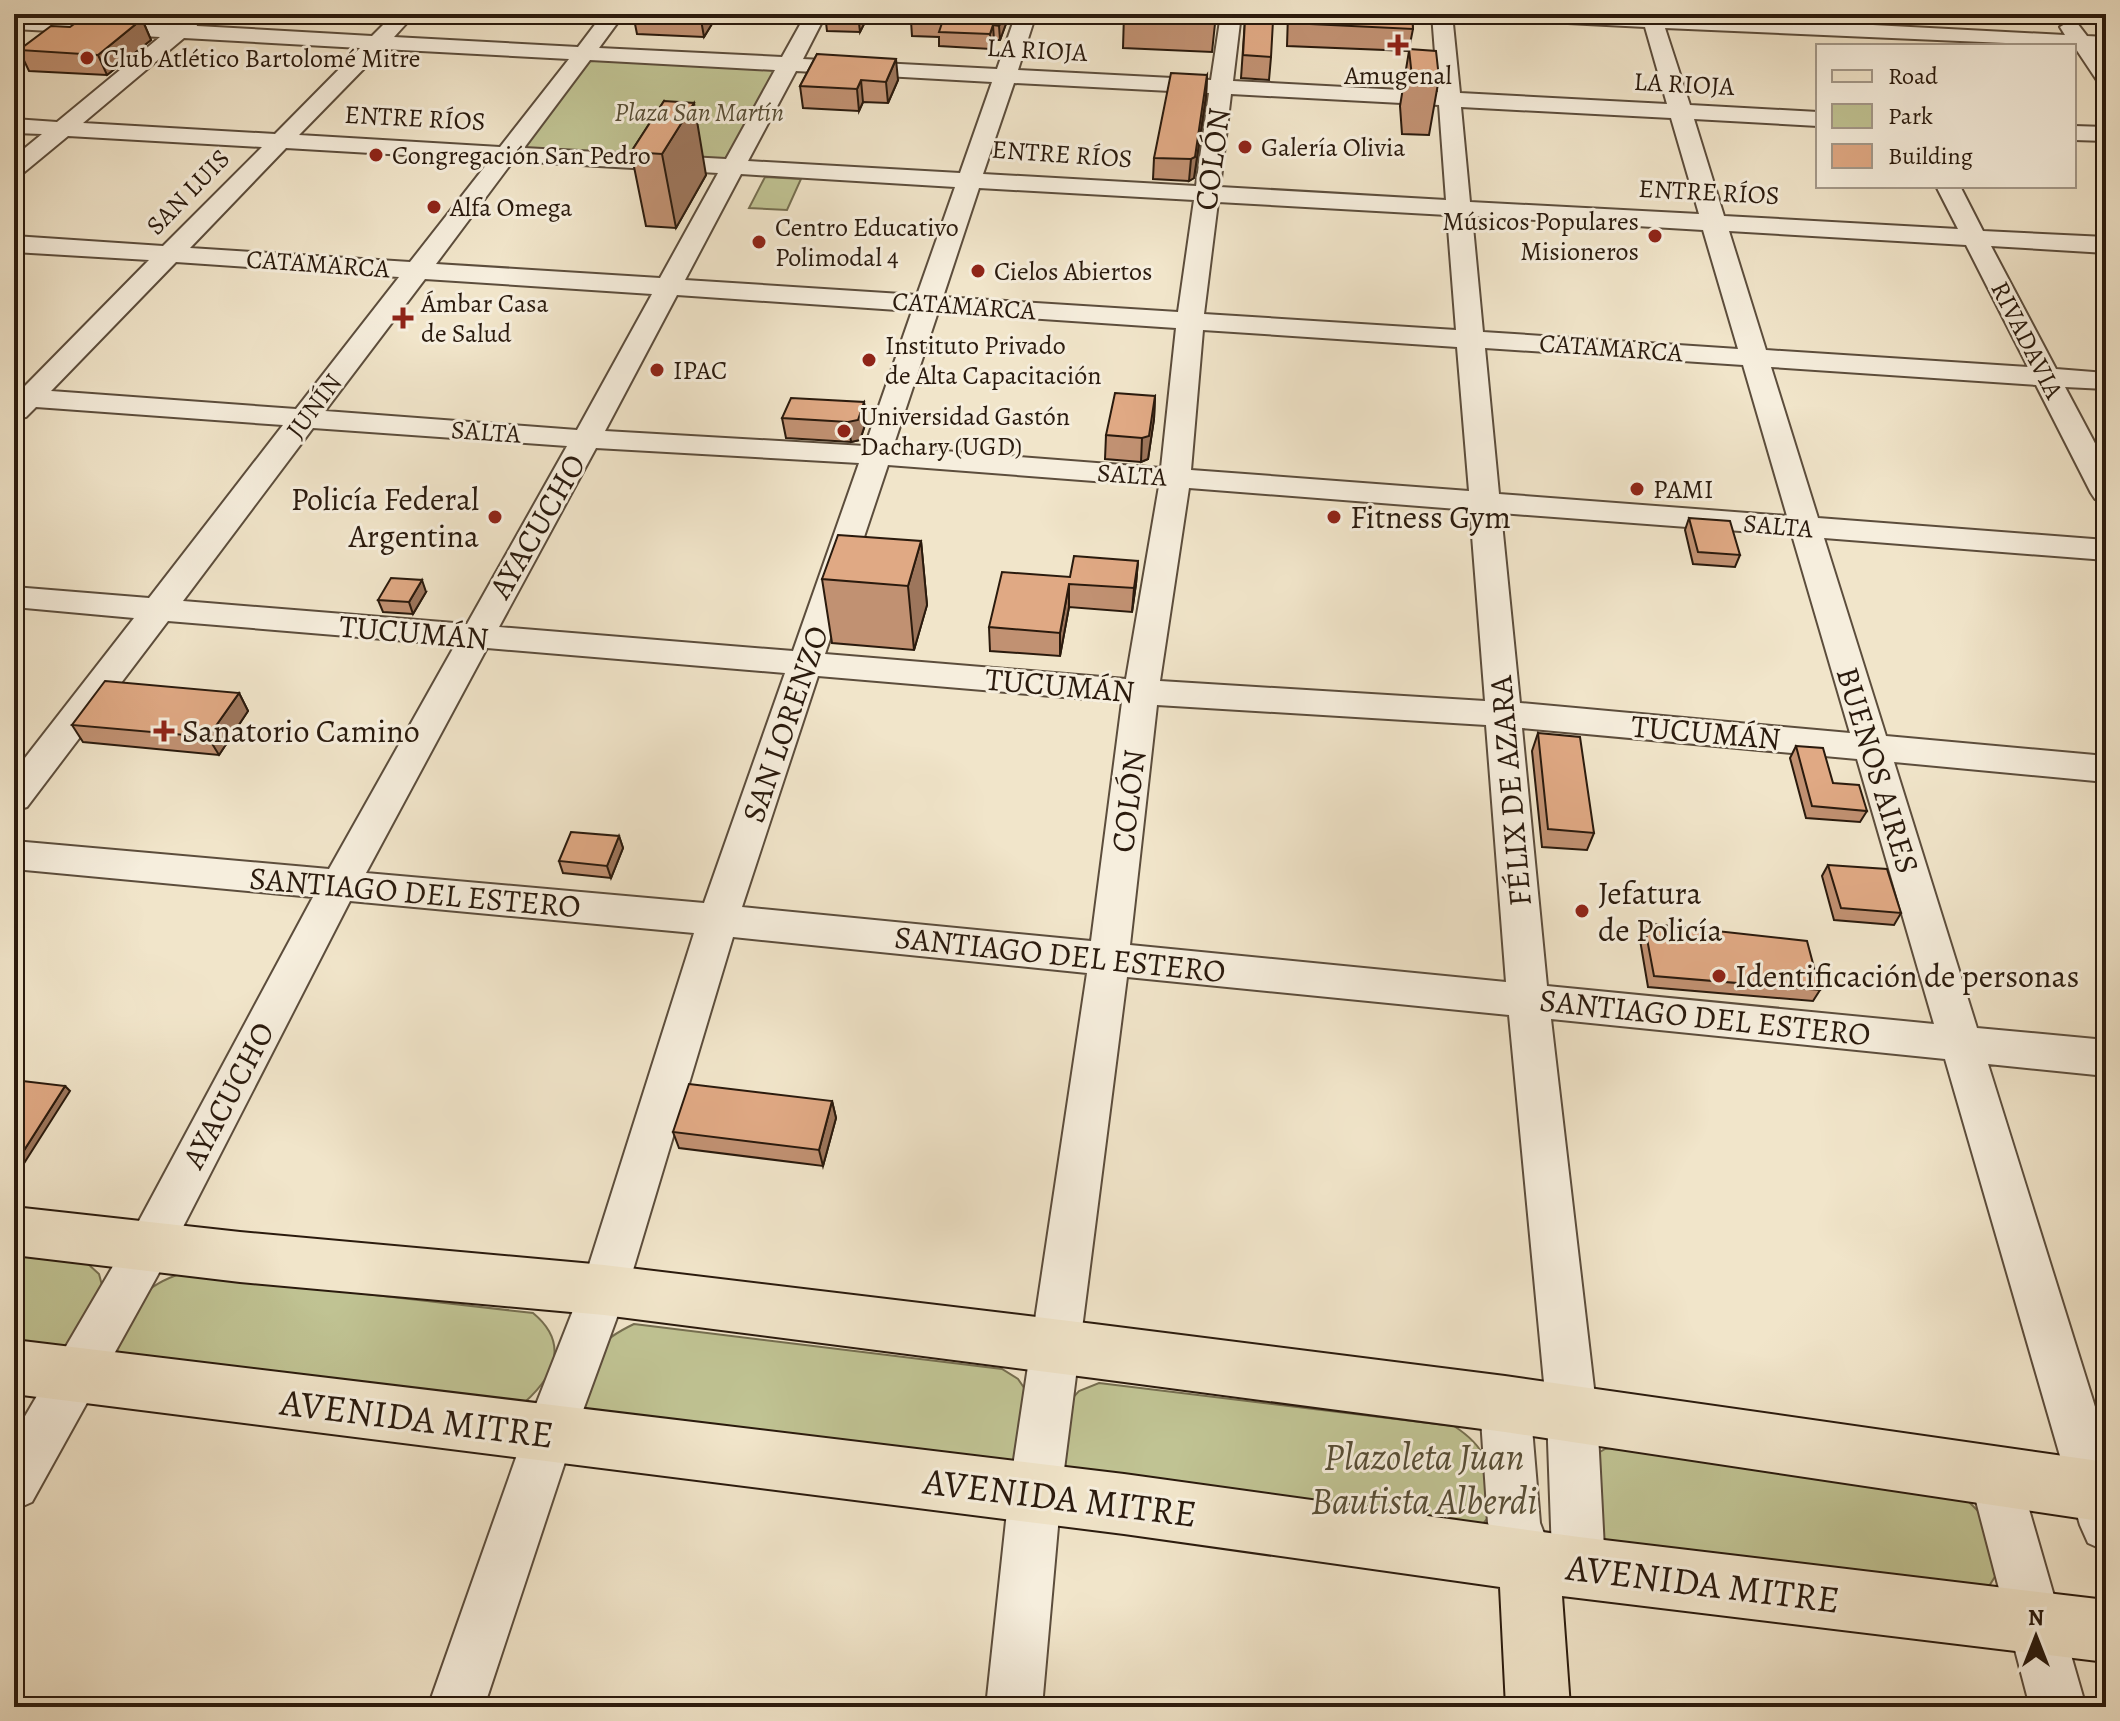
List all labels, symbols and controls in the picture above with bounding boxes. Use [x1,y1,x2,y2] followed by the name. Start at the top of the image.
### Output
[986,30,1089,70] street label: LA RIOJA
[1387,34,1409,56] marker: Amugenal
[103,41,420,76] place label: Club Atlético Bartolomé Mitre
[1816,44,2076,188] legend
[78,49,96,67] marker: Club Atlético Bartolomé Mitre
[1343,58,1452,93] place label: Amugenal
[1888,60,1938,92] text: Road
[1633,64,1736,104] street label: LA RIOJA
[614,95,784,130] park label: Plaza San Martín
[344,97,486,139] street label: ENTRE RÍOS
[1888,100,1933,132] text: Park
[1183,105,1241,213] street label: COLÓN
[1261,130,1405,165] place label: Galería Olivia
[990,132,1134,176] street label: ENTRE RÍOS
[392,138,651,173] place label: Congregación San Pedro
[1236,138,1254,156] marker: Galería Olivia
[1888,140,1973,172] text: Building
[138,141,238,243] street label: SAN LUIS
[367,146,385,164] marker: Congregación San Pedro
[1638,171,1780,213] street label: ENTRE RÍOS
[449,190,572,225] place label: Alfa Omega
[425,198,443,216] marker: Alfa Omega
[1442,204,1639,269] place label: Músicos Populares Misioneros
[775,210,959,275] place label: Centro Educativo Polimodal 4
[1646,227,1664,245] marker: Músicos Populares Misioneros
[750,233,768,251] marker: Centro Educativo Polimodal 4
[245,242,392,287] street label: CATAMARCA
[994,254,1152,289] place label: Cielos Abiertos
[969,262,987,280] marker: Cielos Abiertos
[1982,275,2072,405] street label: RIVADAVIA
[891,284,1038,329] street label: CATAMARCA
[420,286,549,351] place label: Ámbar Casa de Salud
[392,307,414,329] marker: Ámbar Casa de Salud
[1538,326,1685,371] street label: CATAMARCA
[885,328,1101,393] place label: Instituto Privado de Alta Capacitación
[860,351,878,369] marker: Instituto Privado de Alta Capacitación
[673,353,727,388] place label: IPAC
[648,361,666,379] marker: IPAC
[278,366,350,446] street label: JUNÍN
[860,399,1070,464] place label: Universidad Gastón Dachary (UGD)
[450,412,523,452] street label: SALTA
[835,422,853,440] marker: Universidad Gastón Dachary (UGD)
[477,446,596,607] street label: AYACUCHO
[1096,455,1169,495] street label: SALTA
[1653,472,1713,507] place label: PAMI
[291,477,479,558] place label: Policía Federal Argentina
[1628,480,1646,498] marker: PAMI
[1350,495,1511,539] place label: Fitness Gym
[1742,506,1815,547] street label: SALTA
[486,508,504,526] marker: Policía Federal Argentina
[1325,508,1343,526] marker: Fitness Gym
[337,604,491,660] street label: TUCUMÁN
[731,620,839,828] street label: SAN LORENZO
[983,657,1137,713] street label: TUCUMÁN
[1826,661,1930,879] street label: BUENOS AIRES
[1478,673,1542,908] street label: FÉLIX DE AZARA
[1629,704,1783,760] street label: TUCUMÁN
[182,709,420,753] place label: Sanatorio Camino
[153,720,175,742] marker: Sanatorio Camino
[1100,747,1156,855] street label: COLÓN
[247,856,583,928] street label: SANTIAGO DEL ESTERO
[1598,871,1722,952] place label: Jefatura de Policía
[1573,902,1591,920] marker: Jefatura de Policía
[892,915,1228,993] street label: SANTIAGO DEL ESTERO
[1735,954,2079,998] place label: Identificación de personas
[1710,967,1728,985] marker: Identificación de personas
[1537,978,1873,1056] street label: SANTIAGO DEL ESTERO
[171,1014,285,1177] street label: AYACUCHO
[276,1375,557,1461] street label: AVENIDA MITRE
[1311,1431,1537,1527] park label: Plazoleta Juan Bautista Alberdi
[919,1454,1200,1540] street label: AVENIDA MITRE
[1562,1540,1843,1626] street label: AVENIDA MITRE
[1996,1597,2076,1677] north arrow
[2028,1603,2044,1633] text: N

